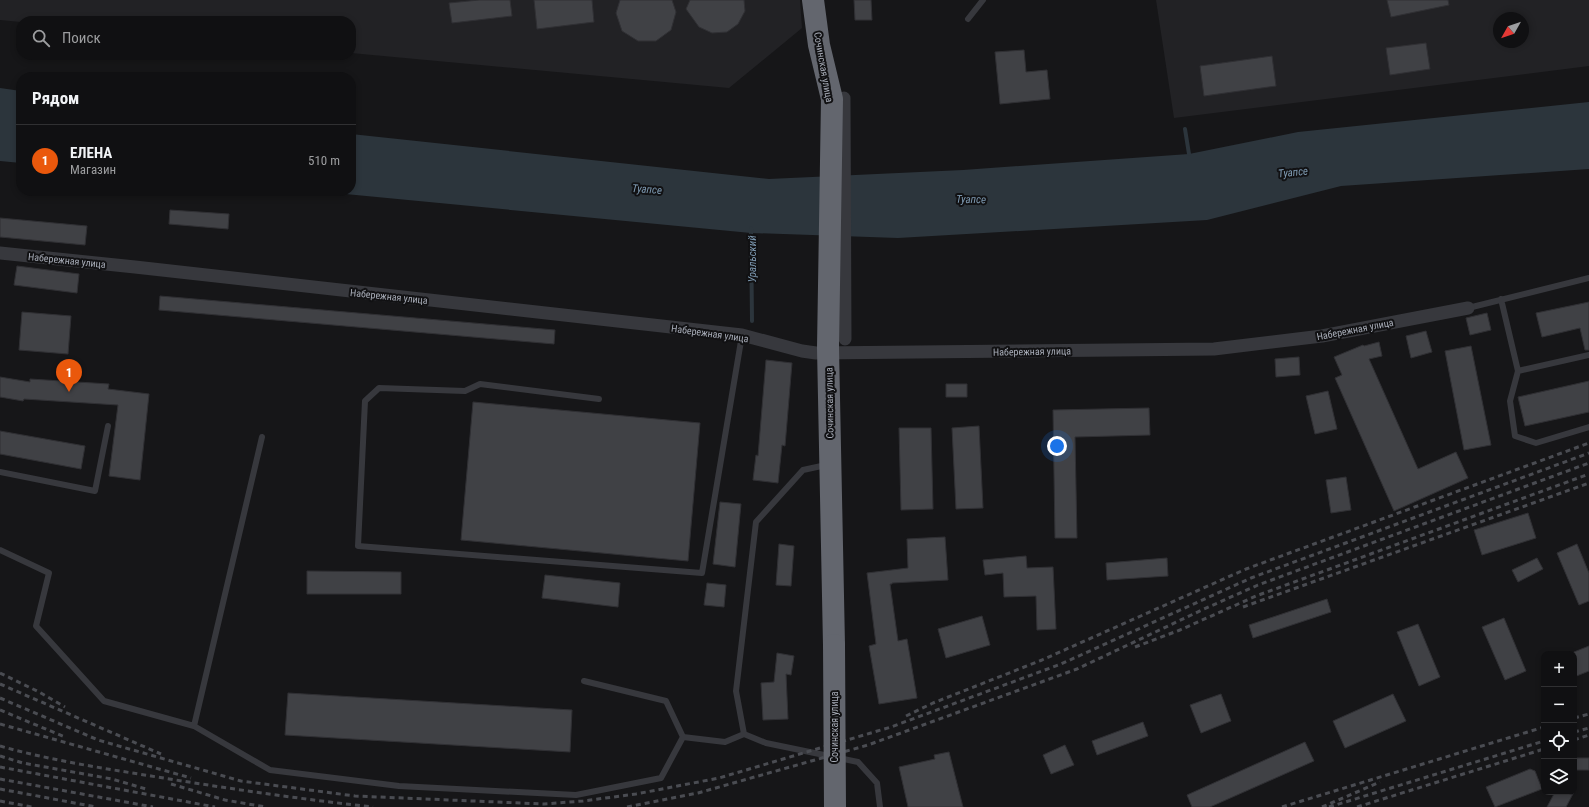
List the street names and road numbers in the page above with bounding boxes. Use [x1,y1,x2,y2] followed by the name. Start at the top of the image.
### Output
[812,31,835,103] street label: Сочинская улица
[28,251,106,270] street label: Набережная улица
[350,287,428,306] street label: Набережная улица
[1316,317,1395,342] street label: Набережная улица
[671,323,750,344] street label: Набережная улица
[993,345,1071,358] street label: Набережная улица
[823,367,836,439] street label: Сочинская улица
[829,691,840,763] street label: Сочинская улица

